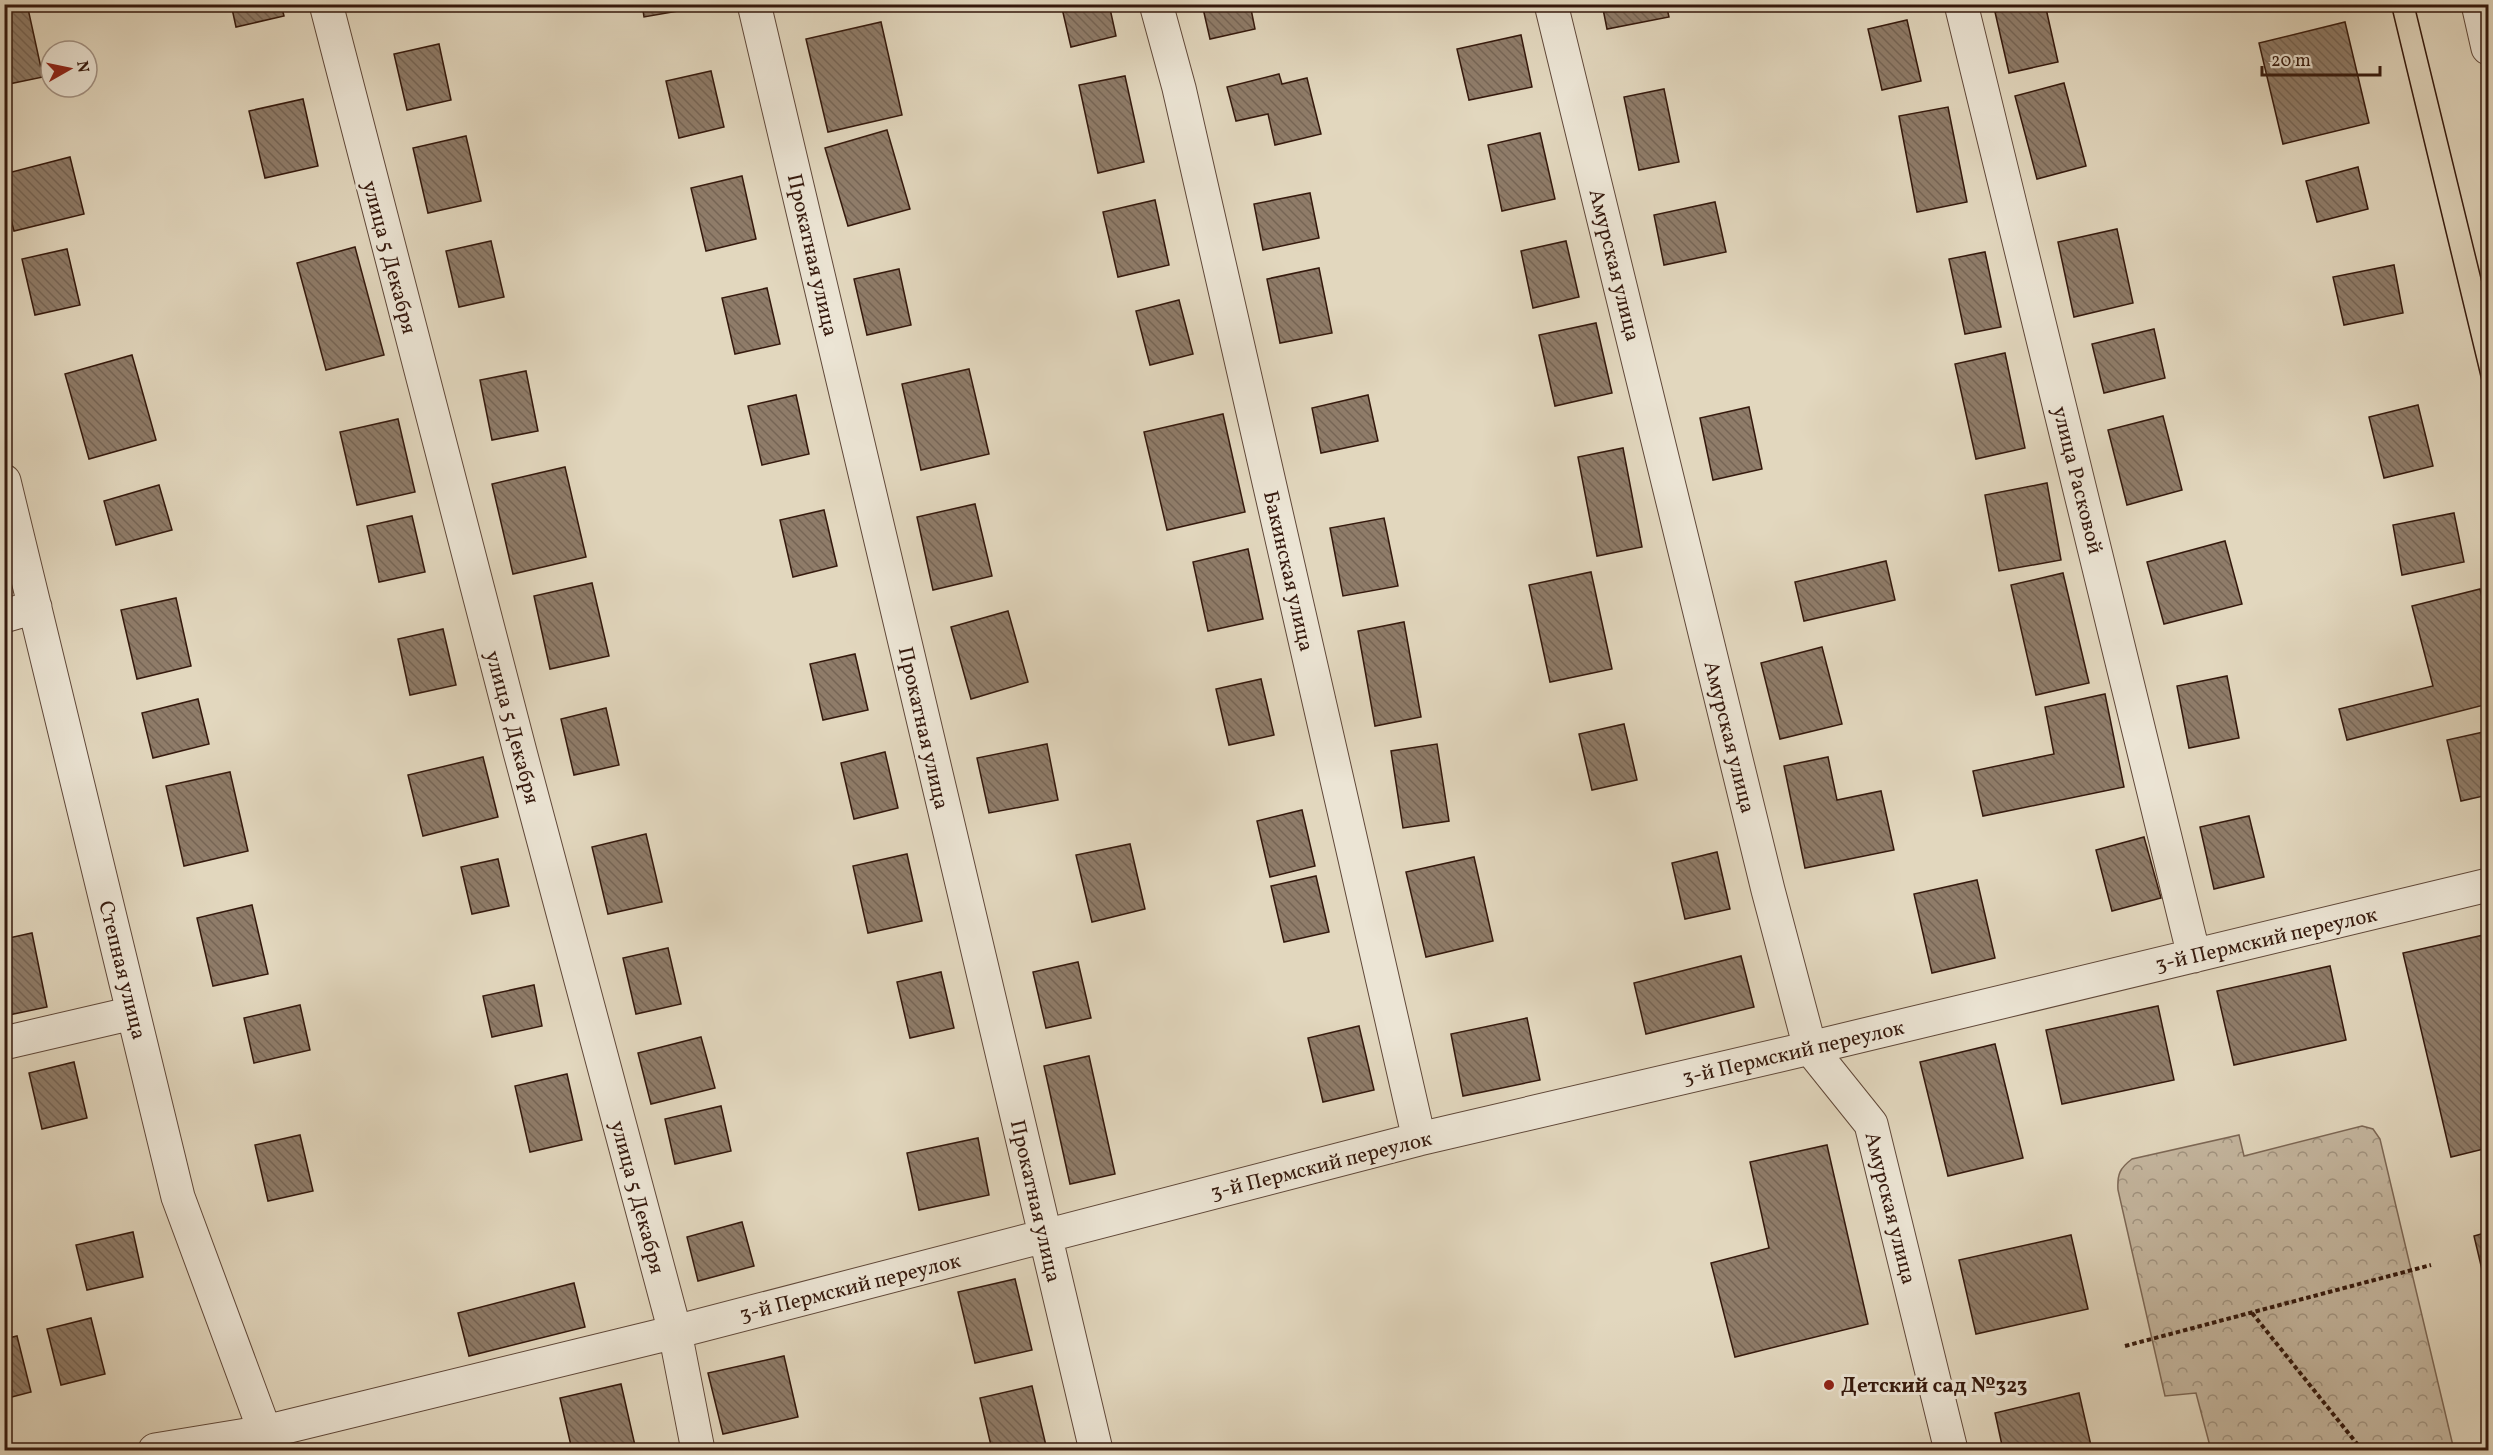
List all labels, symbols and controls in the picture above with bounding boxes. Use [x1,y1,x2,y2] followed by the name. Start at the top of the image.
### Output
[39,39,99,99] north arrow
[2262,39,2380,77] scale bar
[2271,49,2311,74] text: 20 m
[70,60,94,75] text: N
[779,171,844,340] street label: Прокатная улица
[354,177,423,337] street label: улица 5 Декабря
[1581,186,1647,345] street label: Амурская улица
[2044,403,2109,558] street label: улица Расковой
[1255,488,1320,655] street label: Бакинская улица
[890,644,955,813] street label: Прокатная улица
[477,647,546,807] street label: улица 5 Декабря
[1696,658,1762,817] street label: Амурская улица
[90,898,153,1043] street label: Степная улица
[2152,901,2380,980] street label: 3-й Пермский переулок
[1679,1014,1907,1093] street label: 3-й Пермский переулок
[602,1117,671,1277] street label: улица 5 Декабря
[1002,1117,1067,1286] street label: Прокатная улица
[1208,1125,1435,1208] street label: 3-й Пермский переулок
[1857,1129,1923,1288] street label: Амурская улица
[737,1247,964,1330] street label: 3-й Пермский переулок
[1841,1372,2028,1401] place label: Детский сад №323
[1822,1378,1836,1392] marker: Детский сад №323

